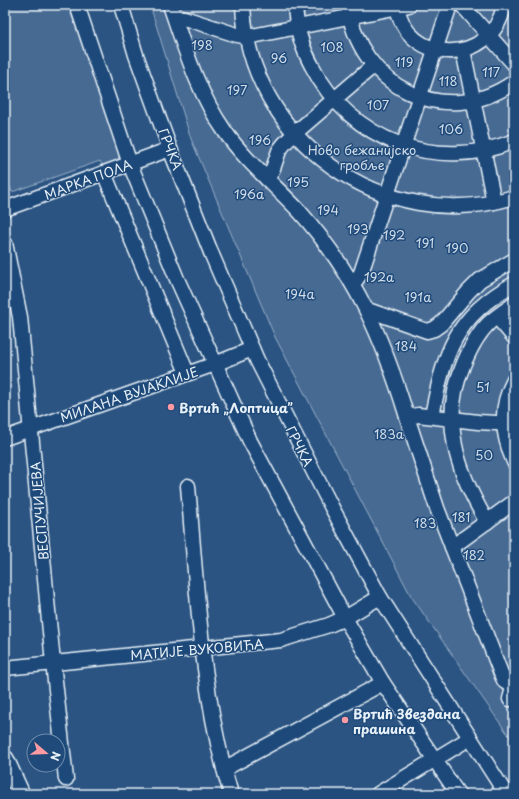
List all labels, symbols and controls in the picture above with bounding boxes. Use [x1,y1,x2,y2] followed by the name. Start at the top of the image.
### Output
[191,35,213,54] park label: 198
[320,37,344,56] park label: 108
[271,48,287,67] park label: 96
[395,52,413,71] park label: 119
[482,62,500,81] park label: 117
[438,71,458,90] park label: 118
[227,80,247,99] park label: 197
[367,95,389,114] park label: 107
[439,119,463,138] park label: 106
[154,125,188,173] street label: ГРЧКА
[249,130,271,149] park label: 196
[308,140,416,174] park label: Ново бежанијско гробље
[41,154,135,204] street label: МАРКА ПОЛА
[287,172,309,191] park label: 195
[234,184,265,203] park label: 196a
[317,200,339,219] park label: 194
[347,219,369,238] park label: 193
[383,225,405,244] park label: 192
[416,233,434,252] park label: 191
[446,238,468,257] park label: 190
[364,267,395,286] park label: 192а
[285,284,316,303] park label: 194a
[405,287,432,306] park label: 191a
[395,336,417,355] park label: 184
[57,361,201,427] street label: МИЛАНА ВУЈАКЛИЈЕ
[476,377,490,396] park label: 51
[179,398,293,417] place label: Вртић „Лоптица”
[166,402,176,412] marker: Вртић „Лоптица”
[282,422,318,470] street label: ГРЧКА
[374,424,405,443] park label: 183a
[475,445,493,464] park label: 50
[25,461,53,561] street label: ВЕСПУЧИЈЕВА
[452,507,470,526] park label: 181
[414,513,436,532] park label: 183
[463,545,485,564] park label: 182
[130,634,264,664] street label: МАТИЈЕ ВУКОВИЋА
[353,704,461,738] place label: Вртић Звездана прашина
[340,715,350,725] marker: Вртић Звездана прашина
[26,733,66,773] north arrow
[46,750,65,764] text: N

